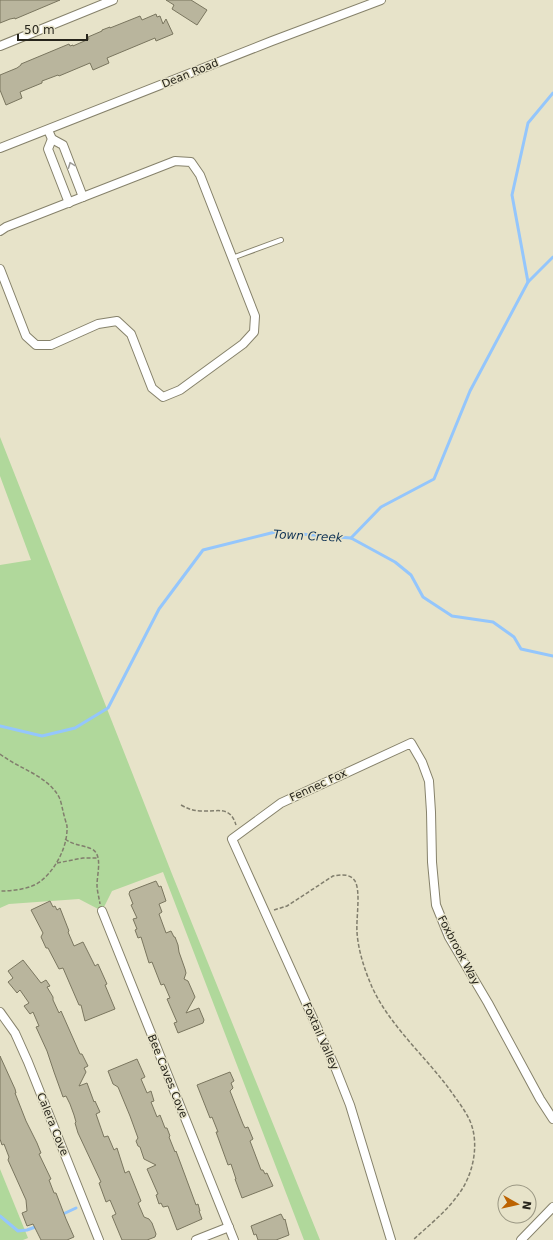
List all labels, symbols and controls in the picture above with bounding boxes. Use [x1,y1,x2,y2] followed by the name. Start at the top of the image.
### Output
[18,16,87,42] scale bar
[24,23,55,37] text: 50 m
[160,56,220,91] street label: Dean Road
[67,161,75,168] one-way arrow
[273,527,344,545] water label: Town Creek
[288,766,349,804] street label: Fennec Fox
[435,913,483,988] street label: Foxbrook Way
[300,1001,341,1072] street label: Foxtail Valley
[145,1032,190,1120] street label: Bee Caves Cove
[34,1091,71,1158] street label: Calera Cove
[497,1184,537,1224] north arrow
[519,1200,533,1211] text: N

